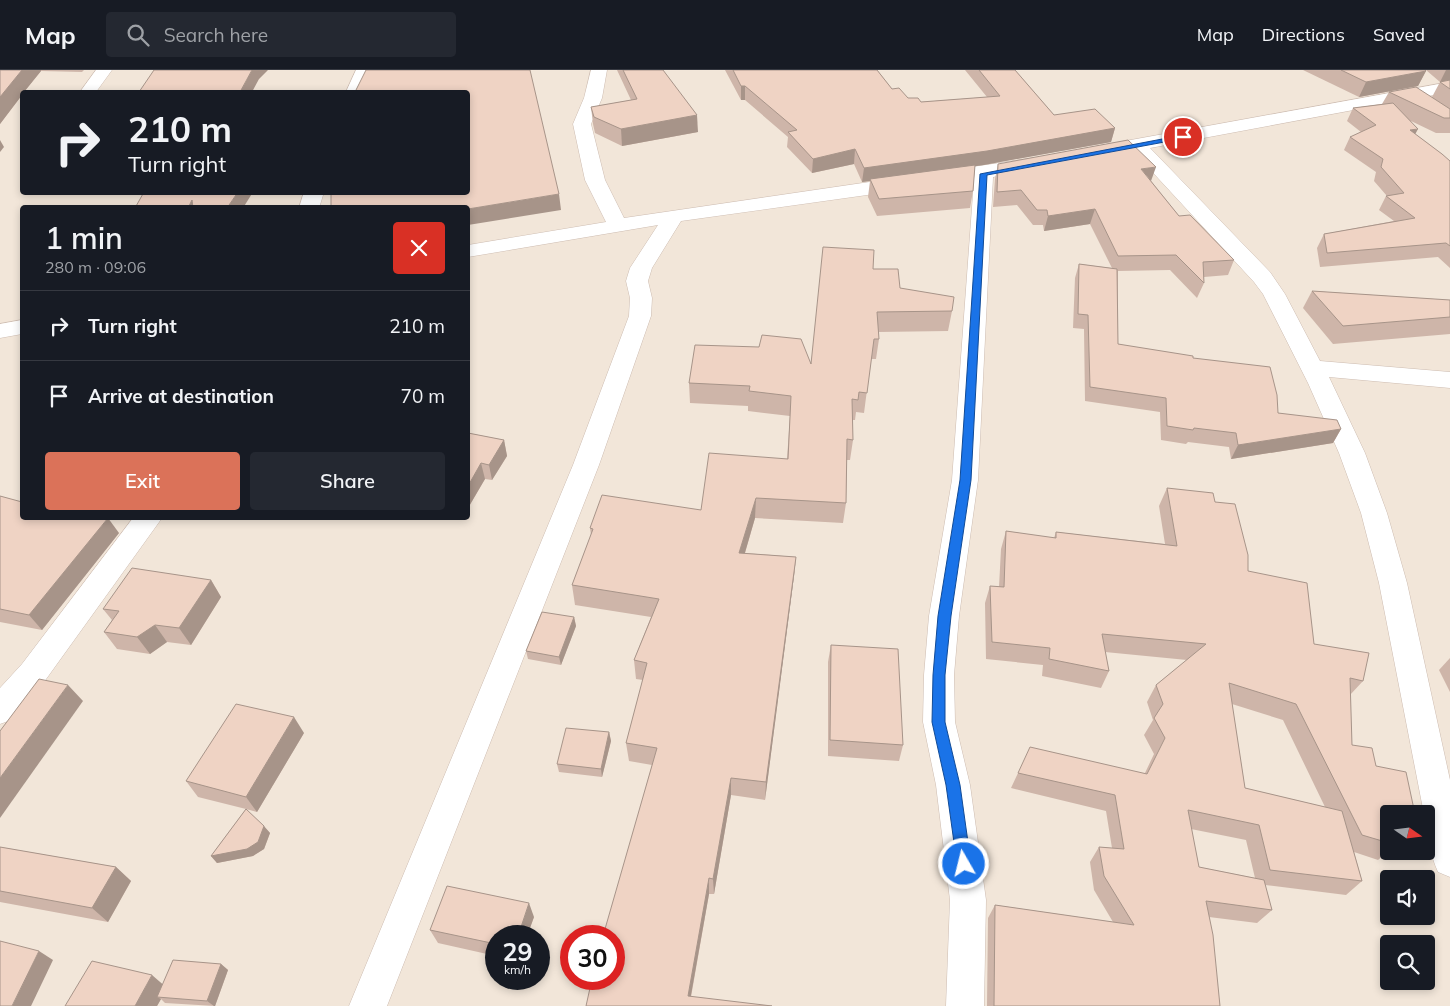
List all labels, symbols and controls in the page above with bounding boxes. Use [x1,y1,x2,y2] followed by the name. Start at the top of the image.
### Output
[106,12,456,57] search box
[25,20,76,50] text: Map
[124,21,152,49] icon: search
[164,23,268,47] text: Search here
[1197,23,1234,46] text: Map
[1262,23,1345,46] text: Directions
[1373,23,1425,46] text: Saved
[128,107,232,151] text: 210 m
[45,110,110,175] icon: right
[1162,116,1204,158] pin
[1169,123,1197,151] icon: arrive
[128,150,226,178] text: Turn right
[45,219,123,257] text: 1 min
[393,222,445,274] button: close
[45,257,146,277] text: 280 m · 09:06
[45,312,73,340] icon: right
[88,314,177,338] text: Turn right
[389,314,445,338] text: 210 m
[45,382,73,410] icon: arrive
[88,384,274,408] text: Arrive at destination
[401,384,445,408] text: 70 m
[45,452,240,510] button: Exit
[250,452,445,510] button: Share
[1380,805,1435,860] north arrow
[1380,805,1435,990] map controls
[937,837,989,889] position arrow
[1380,870,1435,925] button: sound
[560,925,625,990] speed limit sign: 30
[1380,935,1435,990] button: search
[502,936,533,967] text: 29
[504,962,531,977] text: km/h

